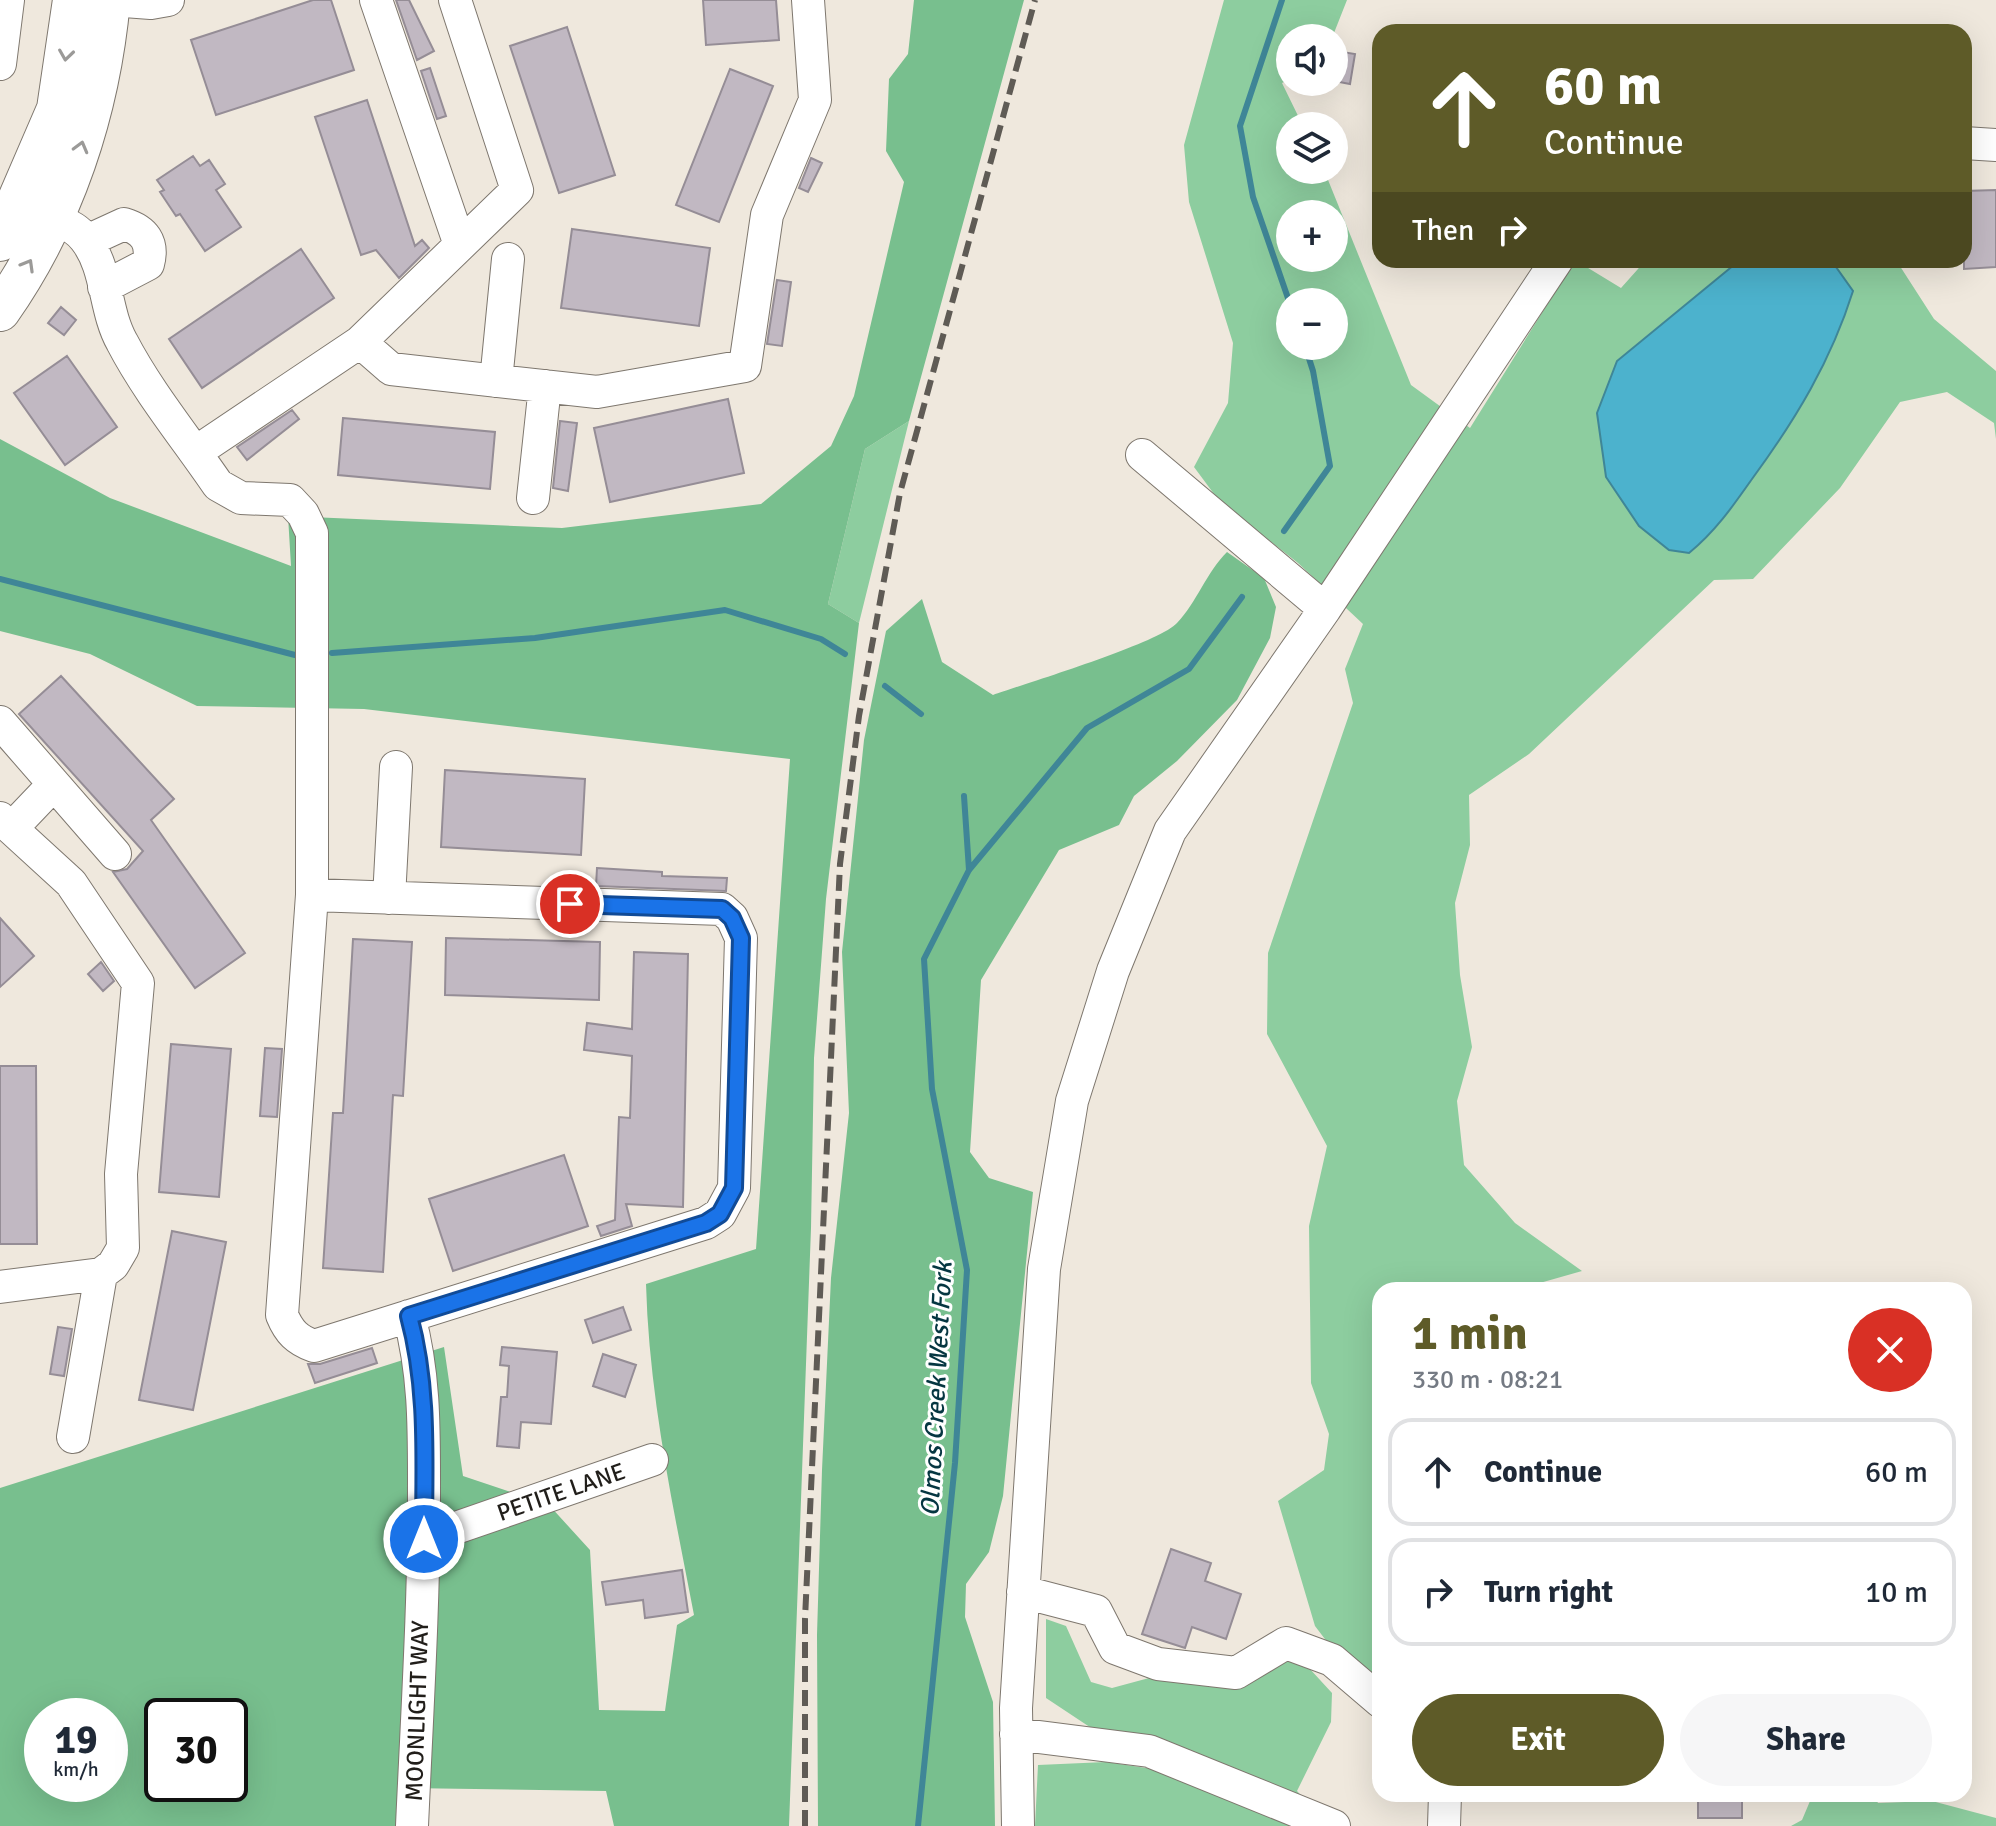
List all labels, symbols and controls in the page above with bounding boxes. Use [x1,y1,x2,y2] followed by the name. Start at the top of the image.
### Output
[1276,24,1348,360] map controls
[1276,24,1348,96] button: sound
[58,48,75,61] one-way arrow
[1544,51,1662,120] text: 60 m
[1412,56,1516,160] icon: ahead
[1276,112,1348,184] button: layers
[1544,120,1684,165] text: Continue
[72,141,89,155] one-way arrow
[1276,200,1348,272] button: +
[1490,208,1534,252] icon: right
[1412,212,1474,249] text: Then
[18,260,34,274] one-way arrow
[1276,288,1348,360] button: −
[536,870,604,938] pin
[548,882,592,926] icon: arrive
[914,1259,960,1517] water label: Olmos Creek West Fork
[1412,1304,1528,1363] text: 1 min
[1848,1308,1932,1392] button: close
[1412,1364,1563,1396] text: 330 m · 08:21
[1416,1450,1460,1494] icon: ahead
[1484,1454,1602,1491] text: Continue
[1865,1454,1928,1491] text: 60 m
[493,1456,629,1528] street label: PETITE LANE
[382,1497,466,1581] position arrow
[1416,1570,1460,1614] icon: right
[1484,1574,1613,1611] text: Turn right
[1865,1574,1928,1611] text: 10 m
[399,1620,435,1802] street label: MOONLIGHT WAY
[1412,1694,1664,1786] button: Exit
[1680,1694,1932,1786] button: Share
[144,1698,248,1802] speed limit sign: 30
[54,1715,98,1765] text: 19
[53,1757,99,1782] text: km/h

